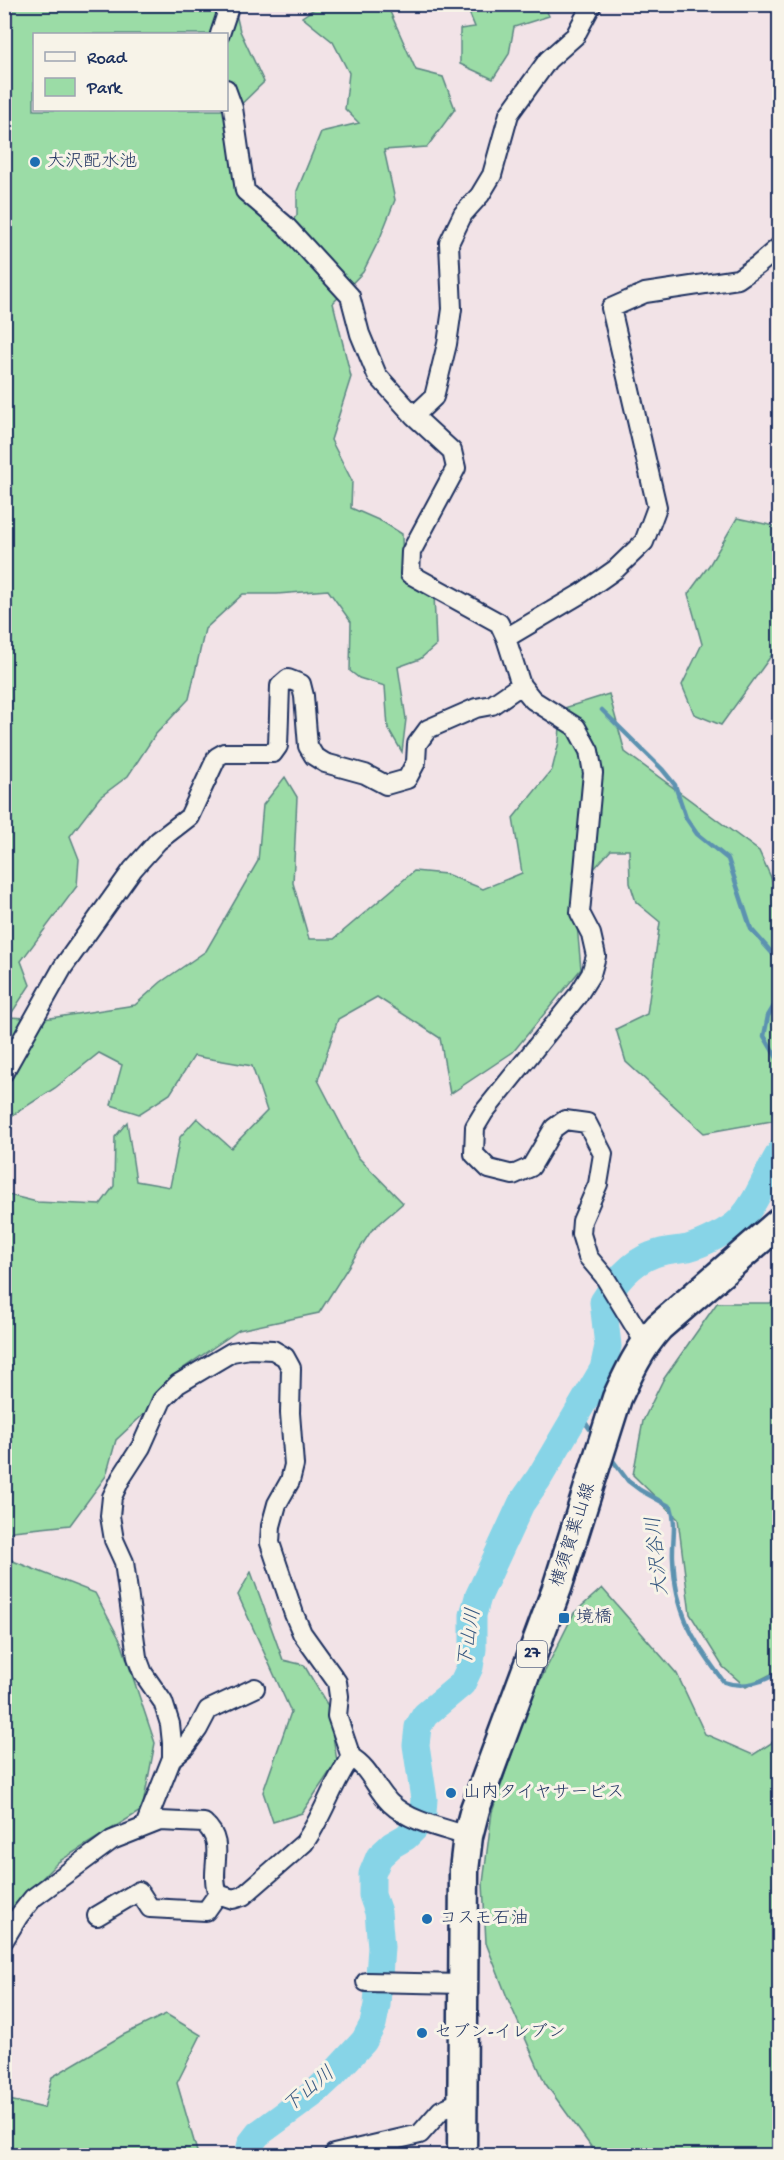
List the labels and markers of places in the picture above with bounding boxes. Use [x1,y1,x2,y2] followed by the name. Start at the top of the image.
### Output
[47,152,137,173] place label: 大沢配水池
[28,155,42,169] marker: 大沢配水池
[576,1607,612,1629] place label: 境橋
[557,1611,571,1625] marker: 境橋
[463,1782,624,1804] place label: 山内タイヤサービス
[444,1786,458,1800] marker: 山内タイヤサービス
[439,1909,528,1930] place label: コスモ石油
[420,1912,434,1926] marker: コスモ石油
[434,2022,566,2044] place label: セブン-イレブン
[415,2026,429,2040] marker: セブン-イレブン

